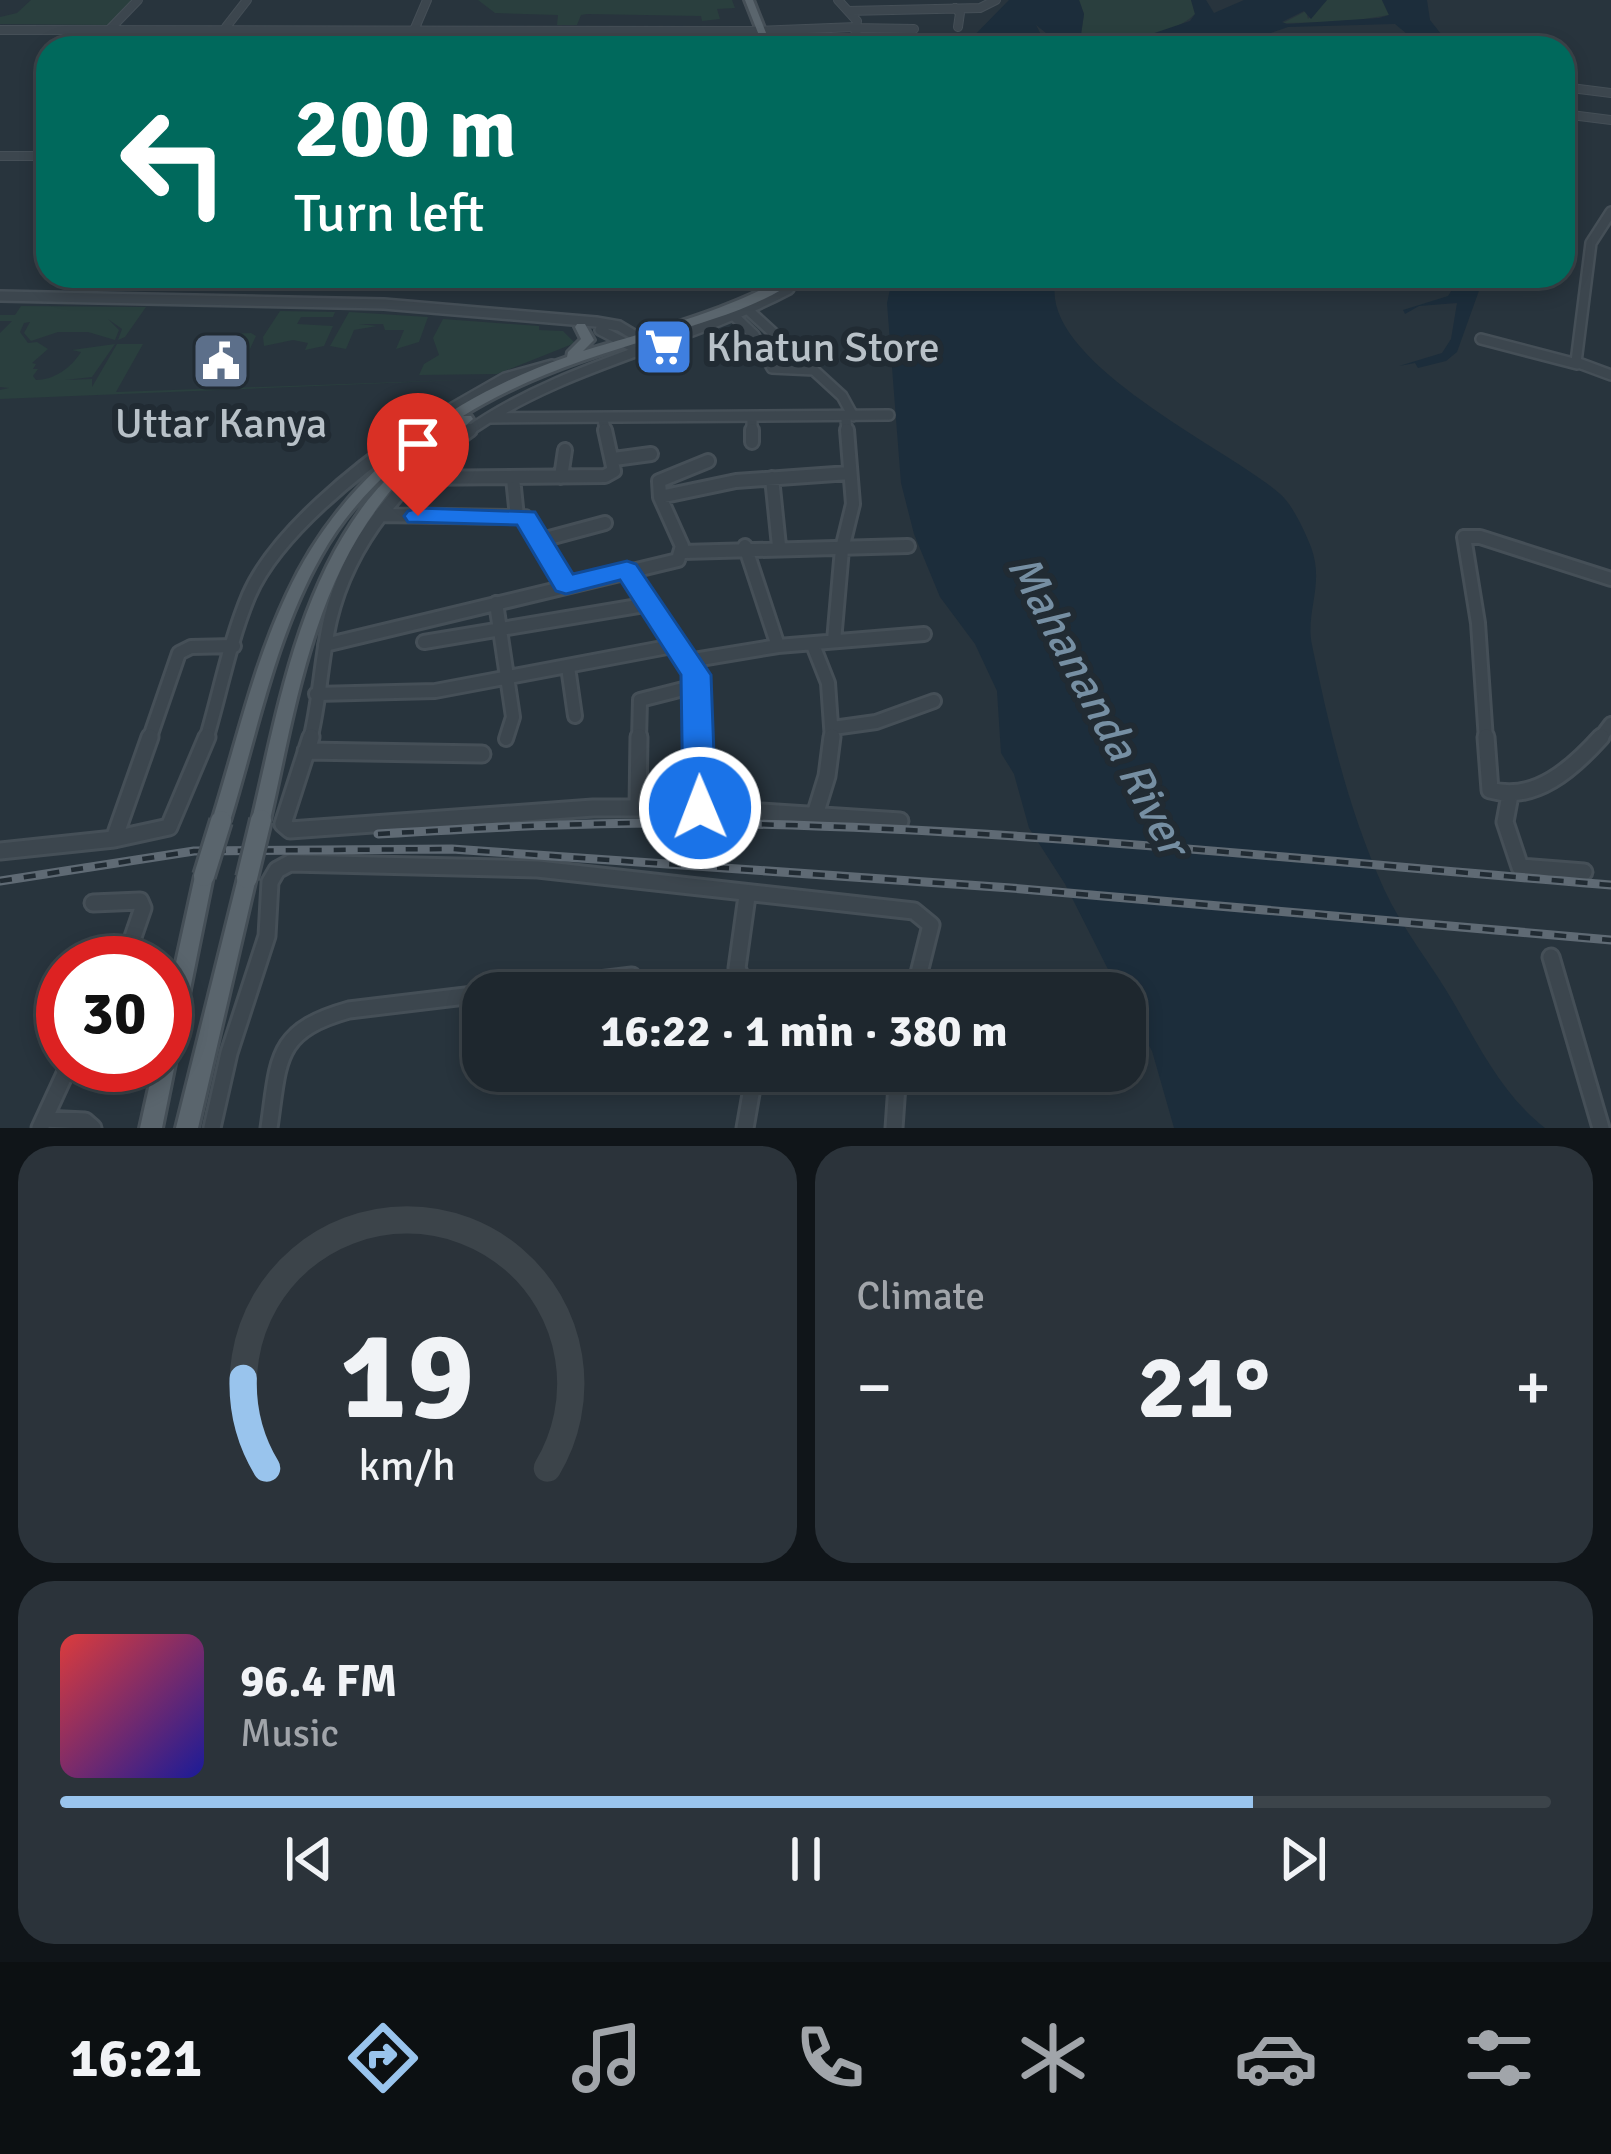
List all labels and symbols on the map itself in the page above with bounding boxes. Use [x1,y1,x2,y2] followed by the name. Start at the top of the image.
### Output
[633,316,695,378] supermarket icon: Khatun Store
[706,322,940,373] place label: Khatun Store
[190,330,252,392] public building icon: Uttar Kanya
[367,393,469,516] pin
[115,398,327,449] place label: Uttar Kanya
[996,545,1203,870] water label: Mahananda River
[637,745,763,871] position arrow
[36,936,192,1092] speed limit sign: 30

